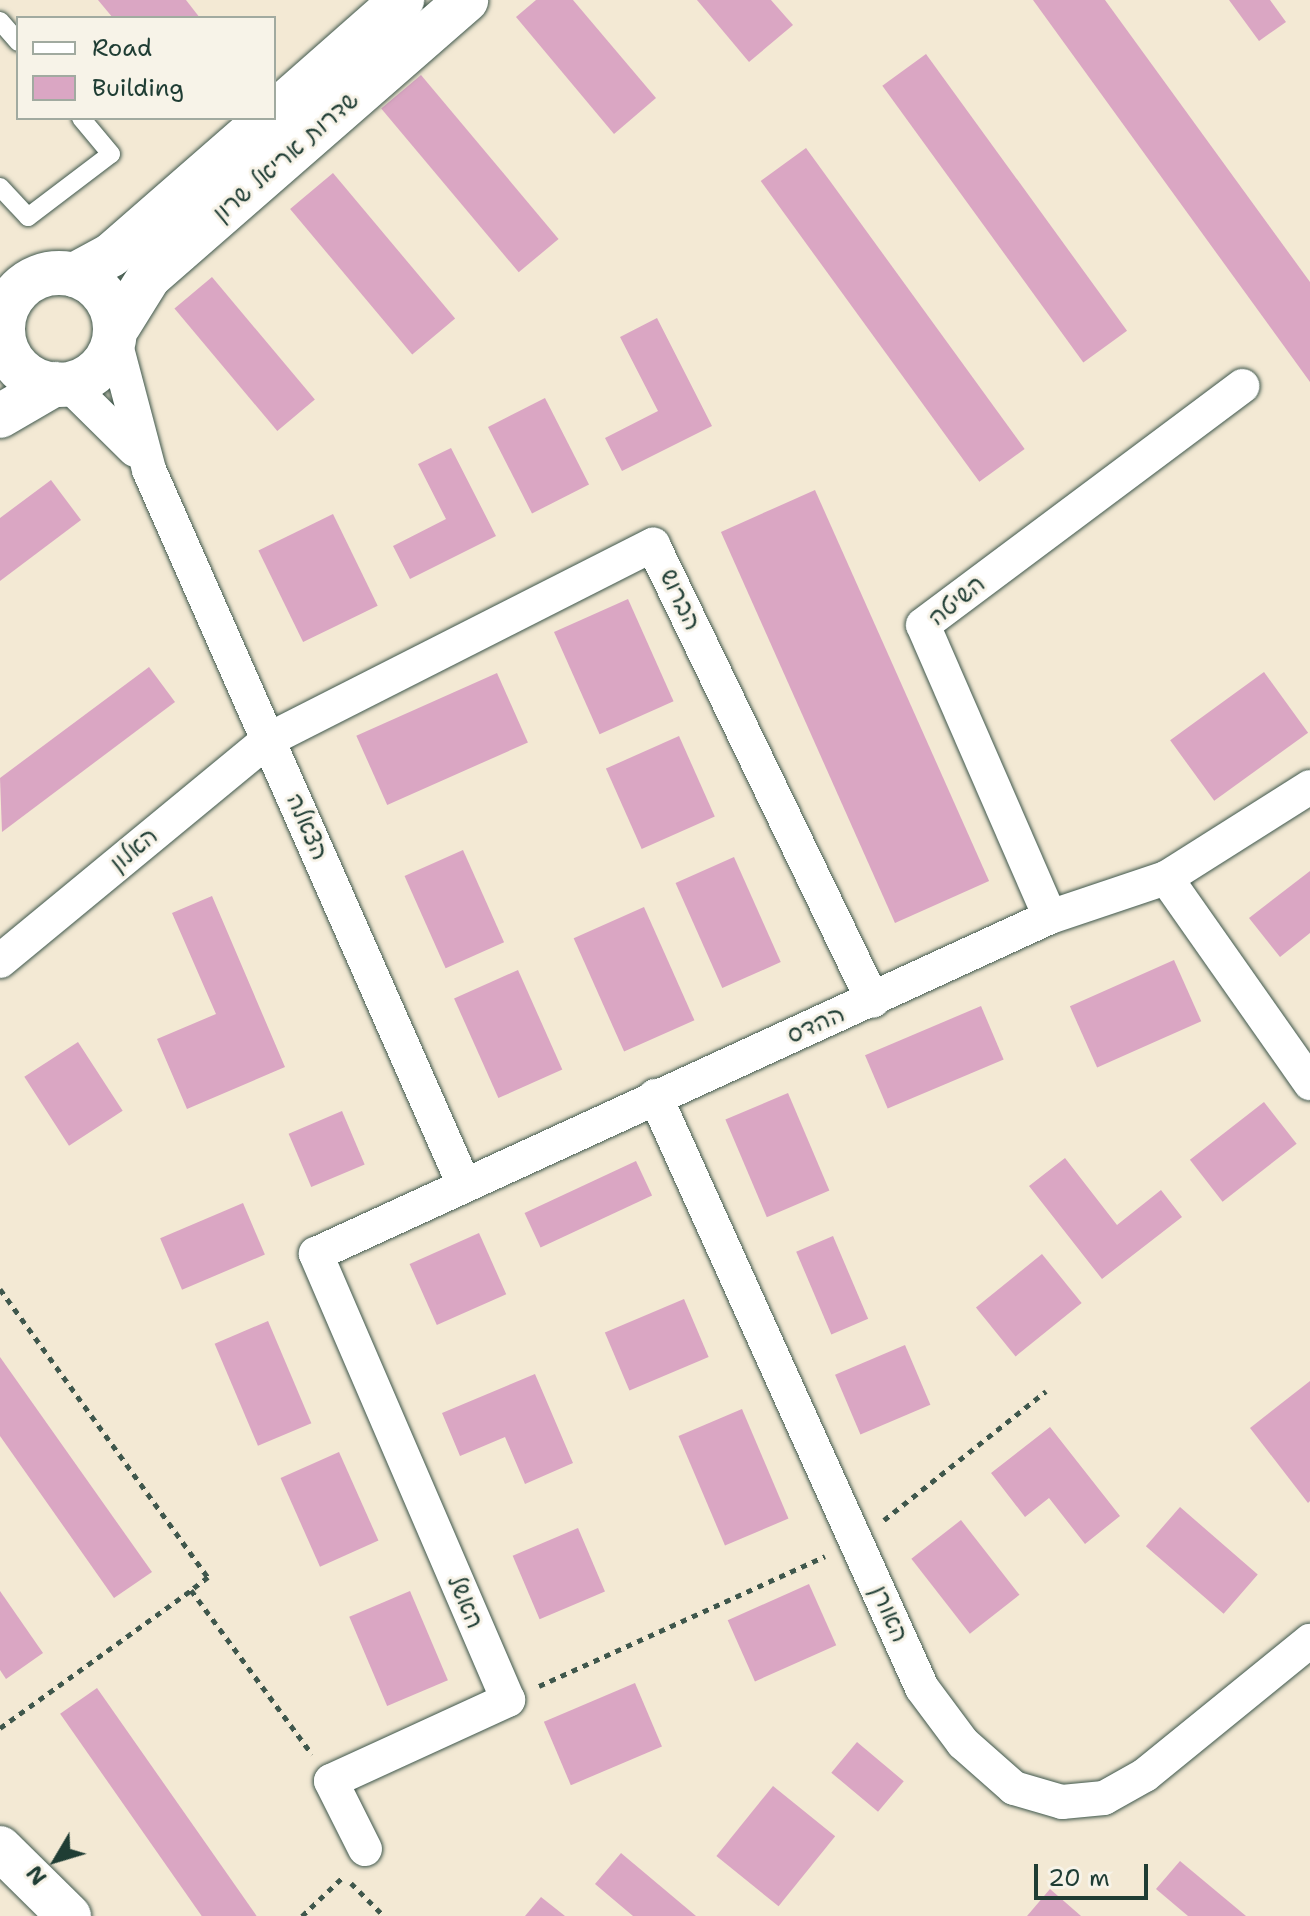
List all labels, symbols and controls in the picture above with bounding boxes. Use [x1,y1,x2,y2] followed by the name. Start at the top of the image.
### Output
[16,16,276,120] legend
[92,32,152,64] text: Road
[92,72,184,104] text: Building
[207,86,365,228] street label: שדרות אריאל שרון
[653,565,707,635] street label: הברוש
[923,569,991,633] street label: השיטה
[280,789,334,865] street label: הצאלה
[104,822,164,878] street label: האלון
[783,1000,849,1050] street label: ההדס
[441,1571,489,1633] street label: האשל
[864,1581,914,1647] street label: האורן
[16,1820,96,1900] north arrow
[1038,1848,1152,1898] scale bar
[20,1859,53,1891] text: N
[1048,1862,1110,1894] text: 20 m

